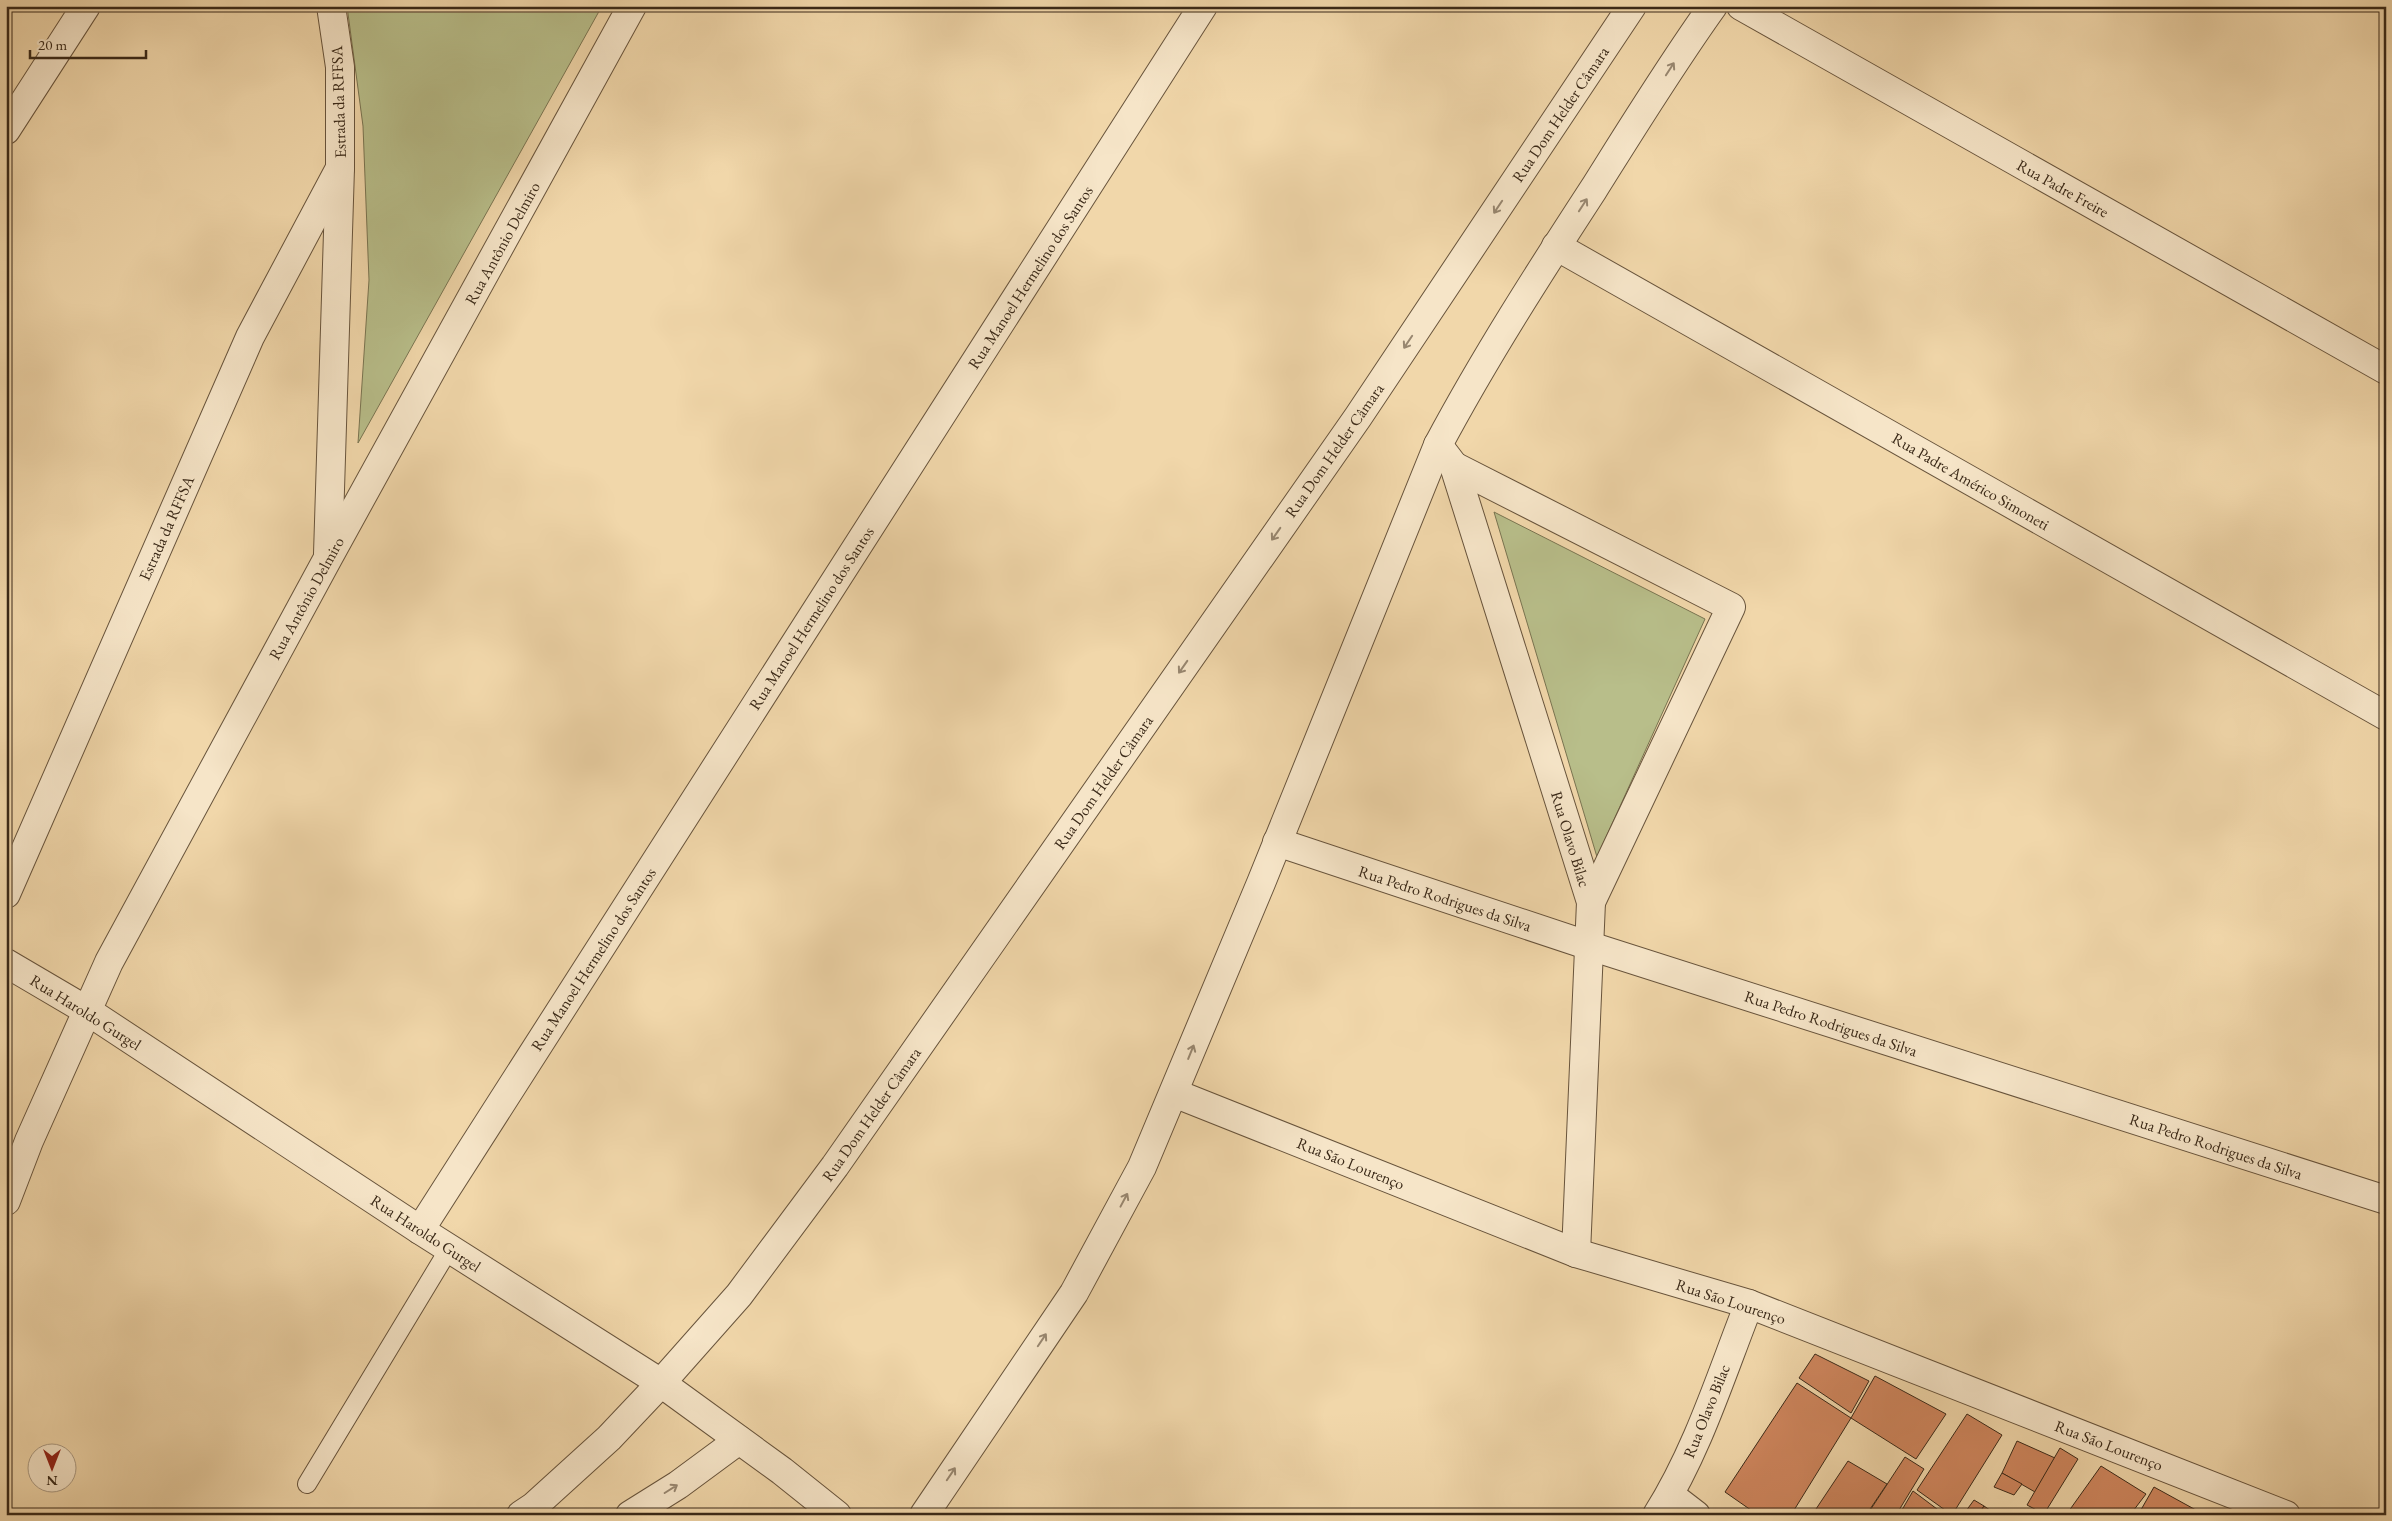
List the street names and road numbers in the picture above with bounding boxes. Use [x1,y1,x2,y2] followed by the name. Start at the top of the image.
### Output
[1507,42,1614,186] street label: Rua Dom Helder Câmara
[326,44,351,159] street label: Estrada da RFFSA
[2013,155,2112,222] street label: Rua Padre Freire
[460,178,545,308] street label: Rua Antônio Delmiro
[963,181,1098,373] street label: Rua Manoel Hermelino dos Santos
[1280,379,1389,522] street label: Rua Dom Helder Câmara
[1888,428,2053,535] street label: Rua Padre Américo Simoneti
[134,472,199,584] street label: Estrada da RFFSA
[744,522,879,714] street label: Rua Manoel Hermelino dos Santos
[264,533,349,663] street label: Rua Antônio Delmiro
[1049,711,1158,854] street label: Rua Dom Helder Câmara
[1546,789,1595,890] street label: Rua Olavo Bilac
[1356,861,1535,937] street label: Rua Pedro Rodrigues da Silva
[526,863,661,1055] street label: Rua Manoel Hermelino dos Santos
[26,970,145,1055] street label: Rua Haroldo Gurgel
[1742,986,1921,1062] street label: Rua Pedro Rodrigues da Silva
[817,1043,926,1186] street label: Rua Dom Helder Câmara
[2127,1109,2306,1185] street label: Rua Pedro Rodrigues da Silva
[1294,1132,1408,1195] street label: Rua São Lourenço
[367,1190,485,1277] street label: Rua Haroldo Gurgel
[1673,1274,1788,1329] street label: Rua São Lourenço
[1678,1361,1735,1461] street label: Rua Olavo Bilac
[2052,1415,2166,1476] street label: Rua São Lourenço

